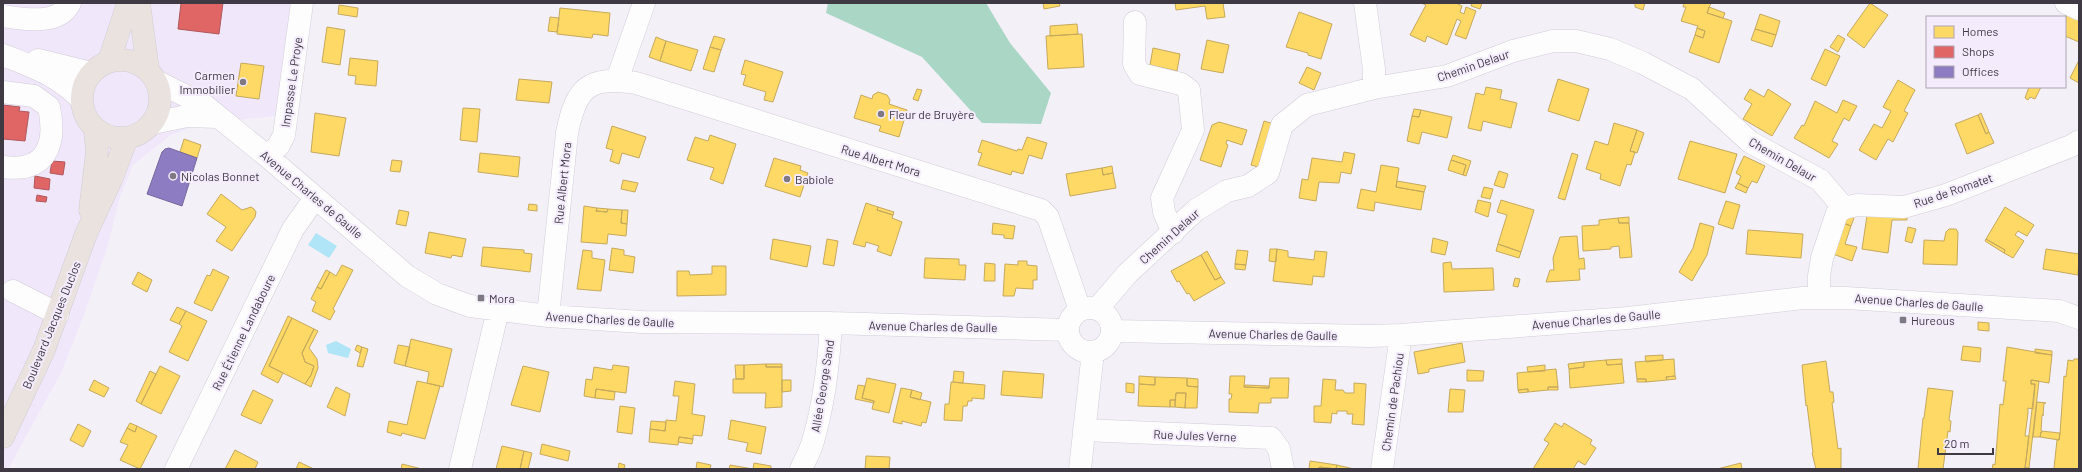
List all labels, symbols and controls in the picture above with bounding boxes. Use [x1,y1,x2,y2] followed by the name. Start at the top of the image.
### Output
[1926,16,2066,88] legend
[1962,24,1999,38] text: Homes
[278,36,304,128] street label: Impasse Le Proye
[1962,44,1995,58] text: Shops
[1435,46,1512,84] street label: Chemin Delaur
[1962,64,1999,78] text: Offices
[179,68,236,96] place label: Carmen Immobilier
[238,77,248,87] marker: Carmen Immobilier
[889,107,974,121] place label: Fleur de Bruyère
[876,109,886,119] marker: Fleur de Bruyère
[1747,134,1820,184] street label: Chemin Delaur
[551,141,573,225] street label: Rue Albert Mora
[840,141,922,179] street label: Rue Albert Mora
[258,147,366,241] street label: Avenue Charles de Gaulle
[181,169,260,183] place label: Nicolas Bonnet
[1912,170,1994,210] street label: Rue de Romatet
[168,171,178,181] marker: Nicolas Bonnet
[795,172,834,186] place label: Babiole
[782,174,792,184] marker: Babiole
[1136,205,1202,266] street label: Chemin Delaur
[19,259,83,391] street label: Boulevard Jacques Duclos
[209,272,277,392] street label: Rue Étienne Landaboure
[489,291,515,305] place label: Mora
[1854,291,1984,313] street label: Avenue Charles de Gaulle
[476,293,486,303] marker: Mora
[1531,306,1661,332] street label: Avenue Charles de Gaulle
[545,309,675,329] street label: Avenue Charles de Gaulle
[1911,313,1955,327] place label: Hureous
[1898,315,1908,325] marker: Hureous
[868,318,998,334] street label: Avenue Charles de Gaulle
[1208,326,1338,342] street label: Avenue Charles de Gaulle
[808,339,836,433] street label: Allée George Sand
[1378,352,1406,452] street label: Chemin de Pachiou
[1153,427,1237,443] street label: Rue Jules Verne
[1938,430,1993,456] scale bar
[1944,436,1970,450] text: 20 m

